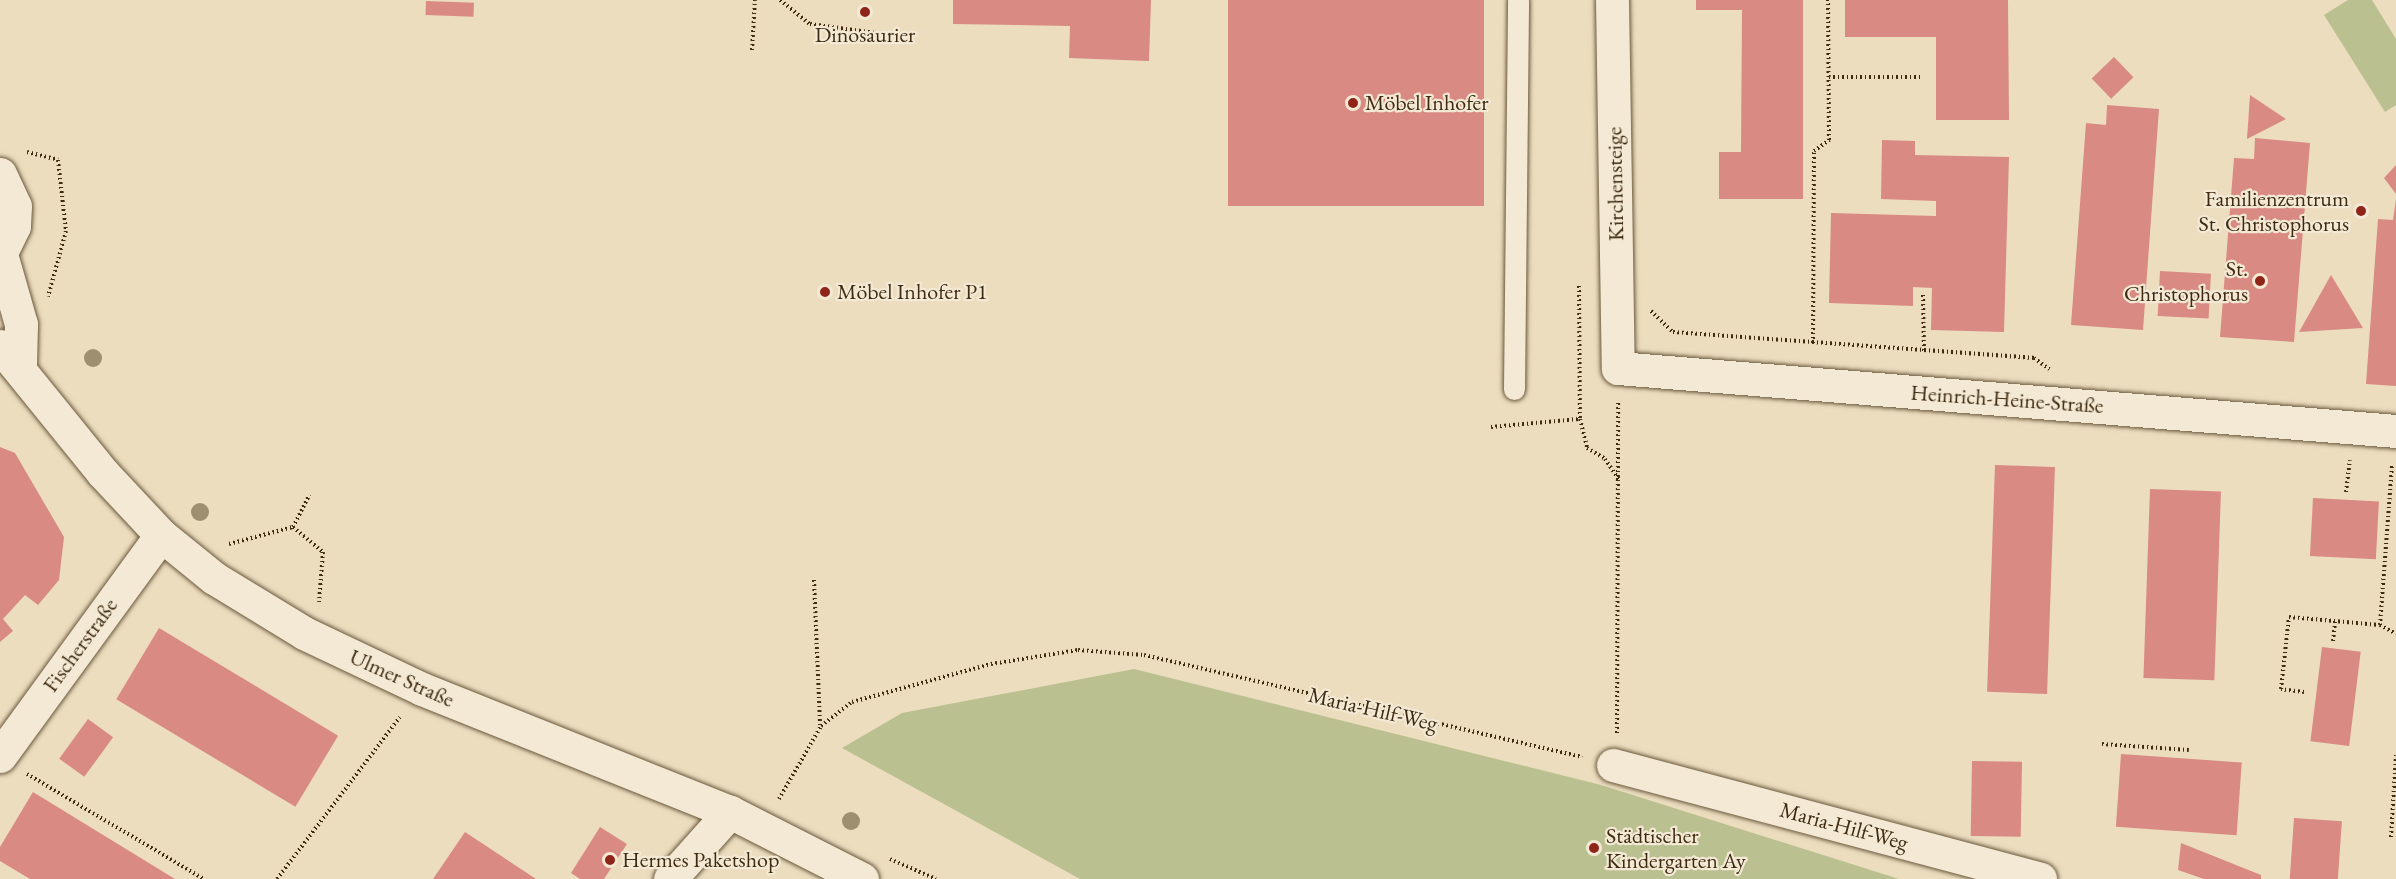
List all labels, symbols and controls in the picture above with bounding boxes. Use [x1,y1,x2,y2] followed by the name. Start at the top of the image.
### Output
[858,5,872,19] marker: Dinosaurier
[815,22,915,48] place label: Dinosaurier
[1365,90,1489,116] place label: Möbel Inhofer
[1346,96,1360,110] marker: Möbel Inhofer
[1601,127,1629,241] street label: Kirchensteige
[2198,185,2349,236] place label: Familienzentrum St. Christophorus
[2354,204,2368,218] marker: Familienzentrum St. Christophorus
[2124,255,2248,306] place label: St. Christophorus
[2253,274,2267,288] marker: St. Christophorus
[837,279,988,305] place label: Möbel Inhofer P1
[818,285,832,299] marker: Möbel Inhofer P1
[1910,379,2104,419] street label: Heinrich-Heine-Straße
[37,593,123,697] street label: Fischerstraße
[346,643,458,713] street label: Ulmer Straße
[1306,681,1440,737] street label: Maria-Hilf-Weg
[1777,796,1911,856] street label: Maria-Hilf-Weg
[1606,822,1746,873] place label: Städtischer Kindergarten Ay
[1587,841,1601,855] marker: Städtischer Kindergarten Ay
[622,847,779,873] place label: Hermes Paketshop
[603,853,617,867] marker: Hermes Paketshop

